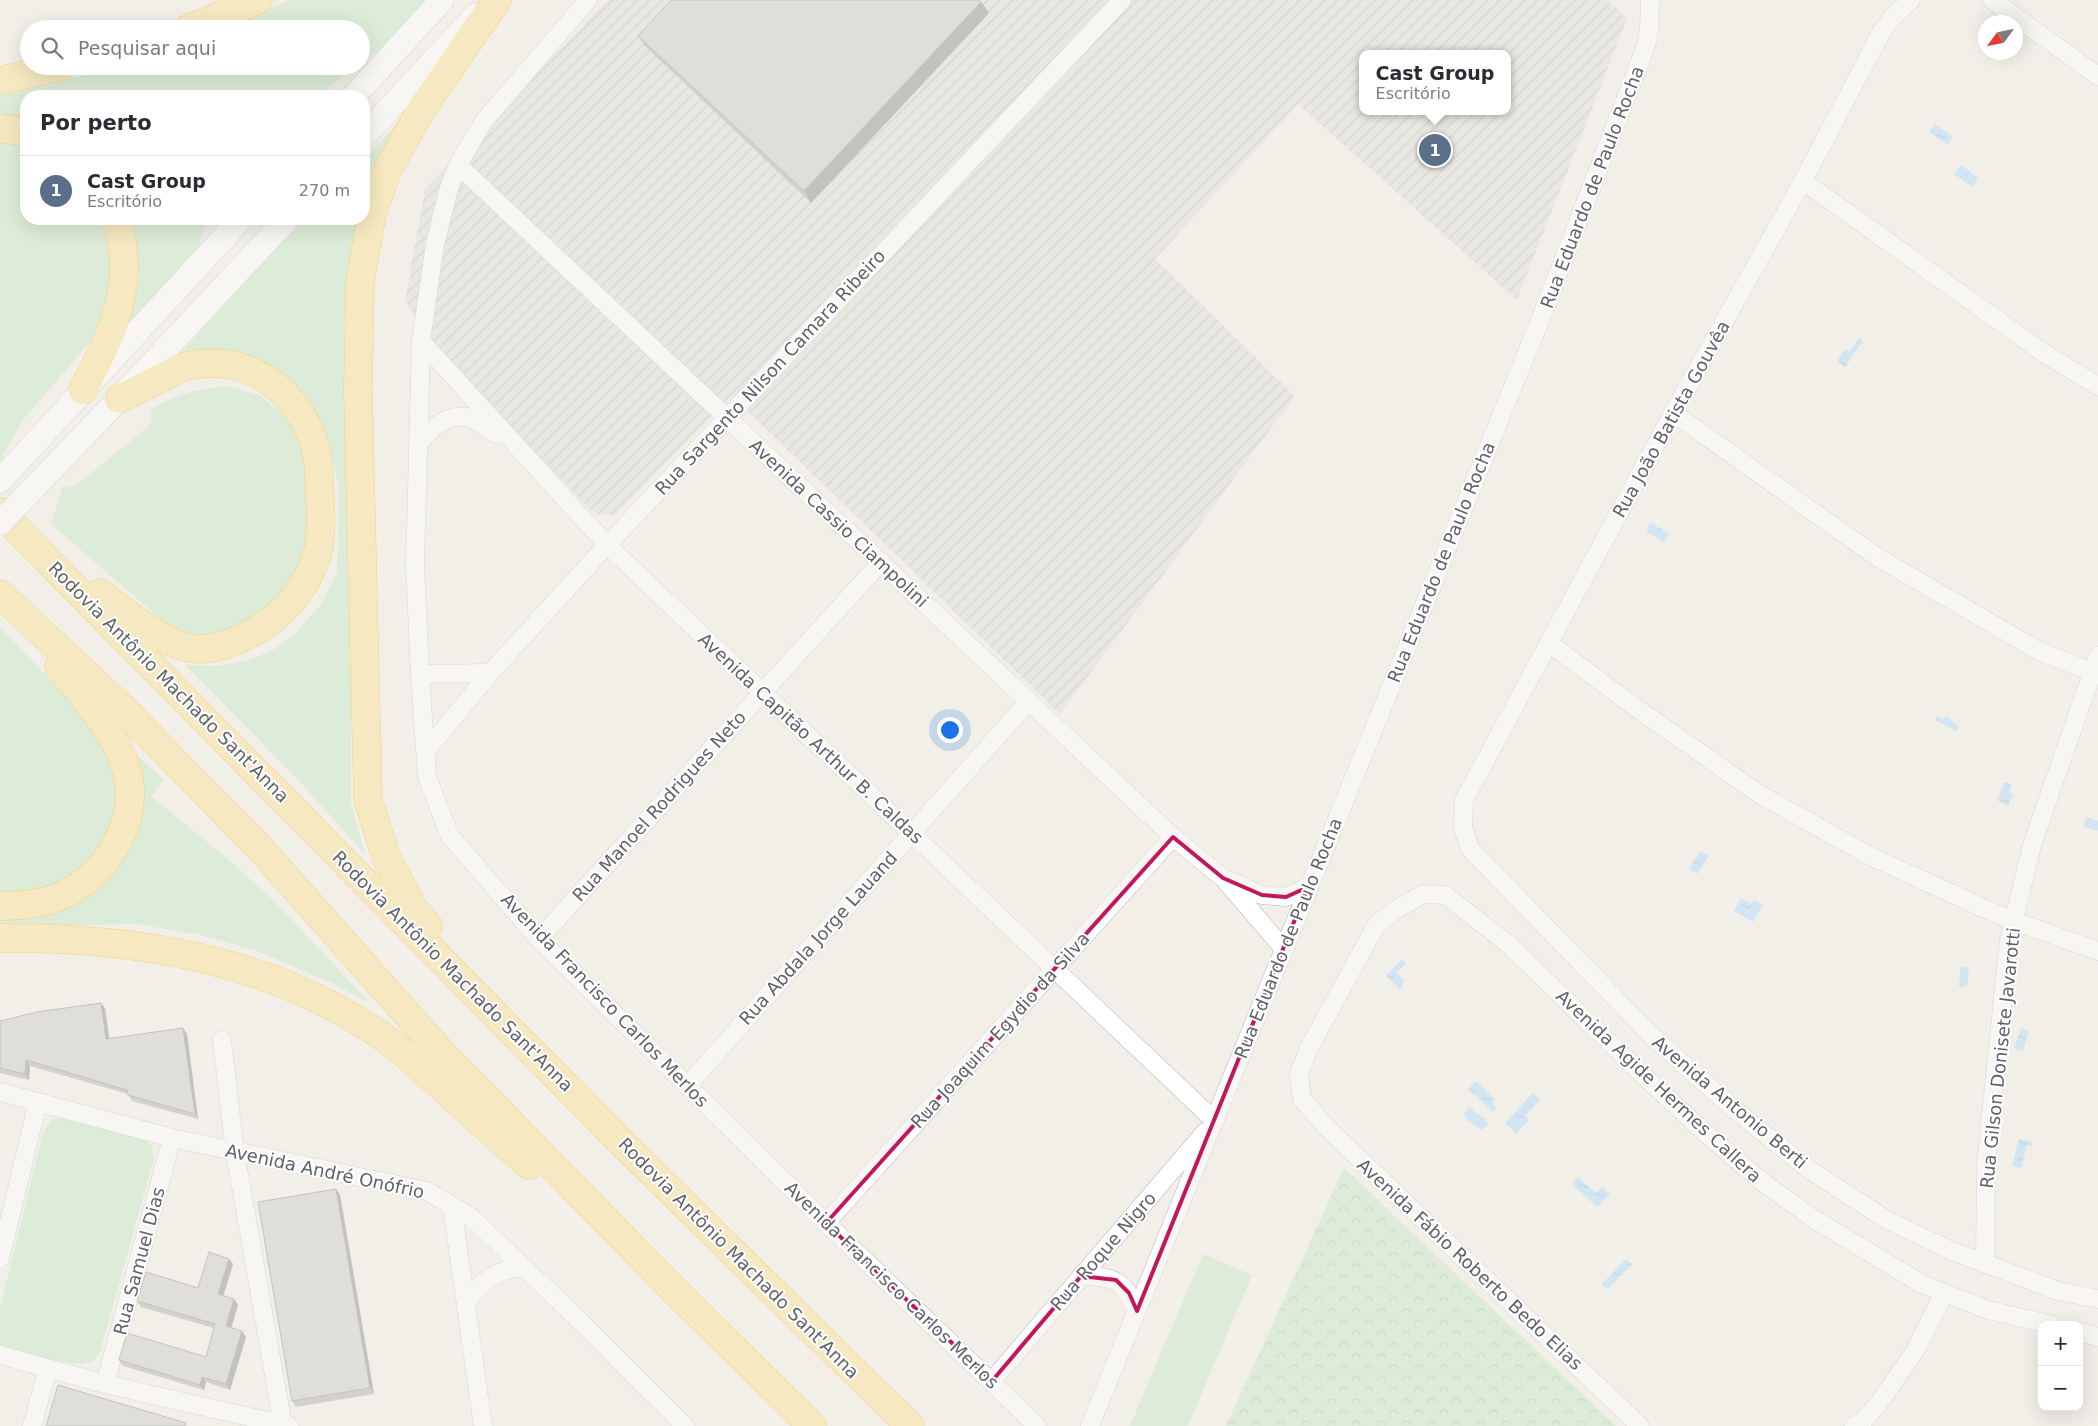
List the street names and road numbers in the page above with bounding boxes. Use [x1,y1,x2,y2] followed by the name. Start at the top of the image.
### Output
[1536,63,1648,311] street label: Rua Eduardo de Paulo Rocha
[651,245,889,499] street label: Rua Sargento Nilson Camara Ribeiro
[1608,317,1734,521] street label: Rua João Batista Gouvêa
[745,435,933,611] street label: Avenida Cassio Ciampolini
[1383,439,1499,685] street label: Rua Eduardo de Paulo Rocha
[44,557,294,807] street label: Rodovia Antônio Machado Sant'Anna
[694,628,928,848] street label: Avenida Capitão Arthur B. Caldas
[568,707,750,905] street label: Rua Manoel Rodrigues Neto
[1230,815,1346,1061] street label: Rua Eduardo de Paulo Rocha
[328,846,578,1096] street label: Rodovia Antônio Machado Sant'Anna
[735,847,901,1029] street label: Rua Abdala Jorge Lauand
[497,889,713,1111] street label: Avenida Francisco Carlos Merlos
[1976,927,2024,1189] street label: Rua Gilson Donisete Javarotti
[906,928,1094,1132] street label: Rua Joaquim Egydio da Silva
[1552,985,1766,1187] street label: Avenida Agide Hermes Callera
[1648,1031,1812,1173] street label: Avenida Antonio Berti
[614,1133,864,1383] street label: Rodovia Antônio Machado Sant'Anna
[224,1140,426,1202] street label: Avenida André Onófrio
[1353,1154,1587,1374] street label: Avenida Fábio Roberto Bedo Elias
[781,1177,1003,1393] street label: Avenida Francisco Carlos Merlos
[109,1185,169,1337] street label: Rua Samuel Dias
[1046,1187,1160,1315] street label: Rua Roque Nigro

